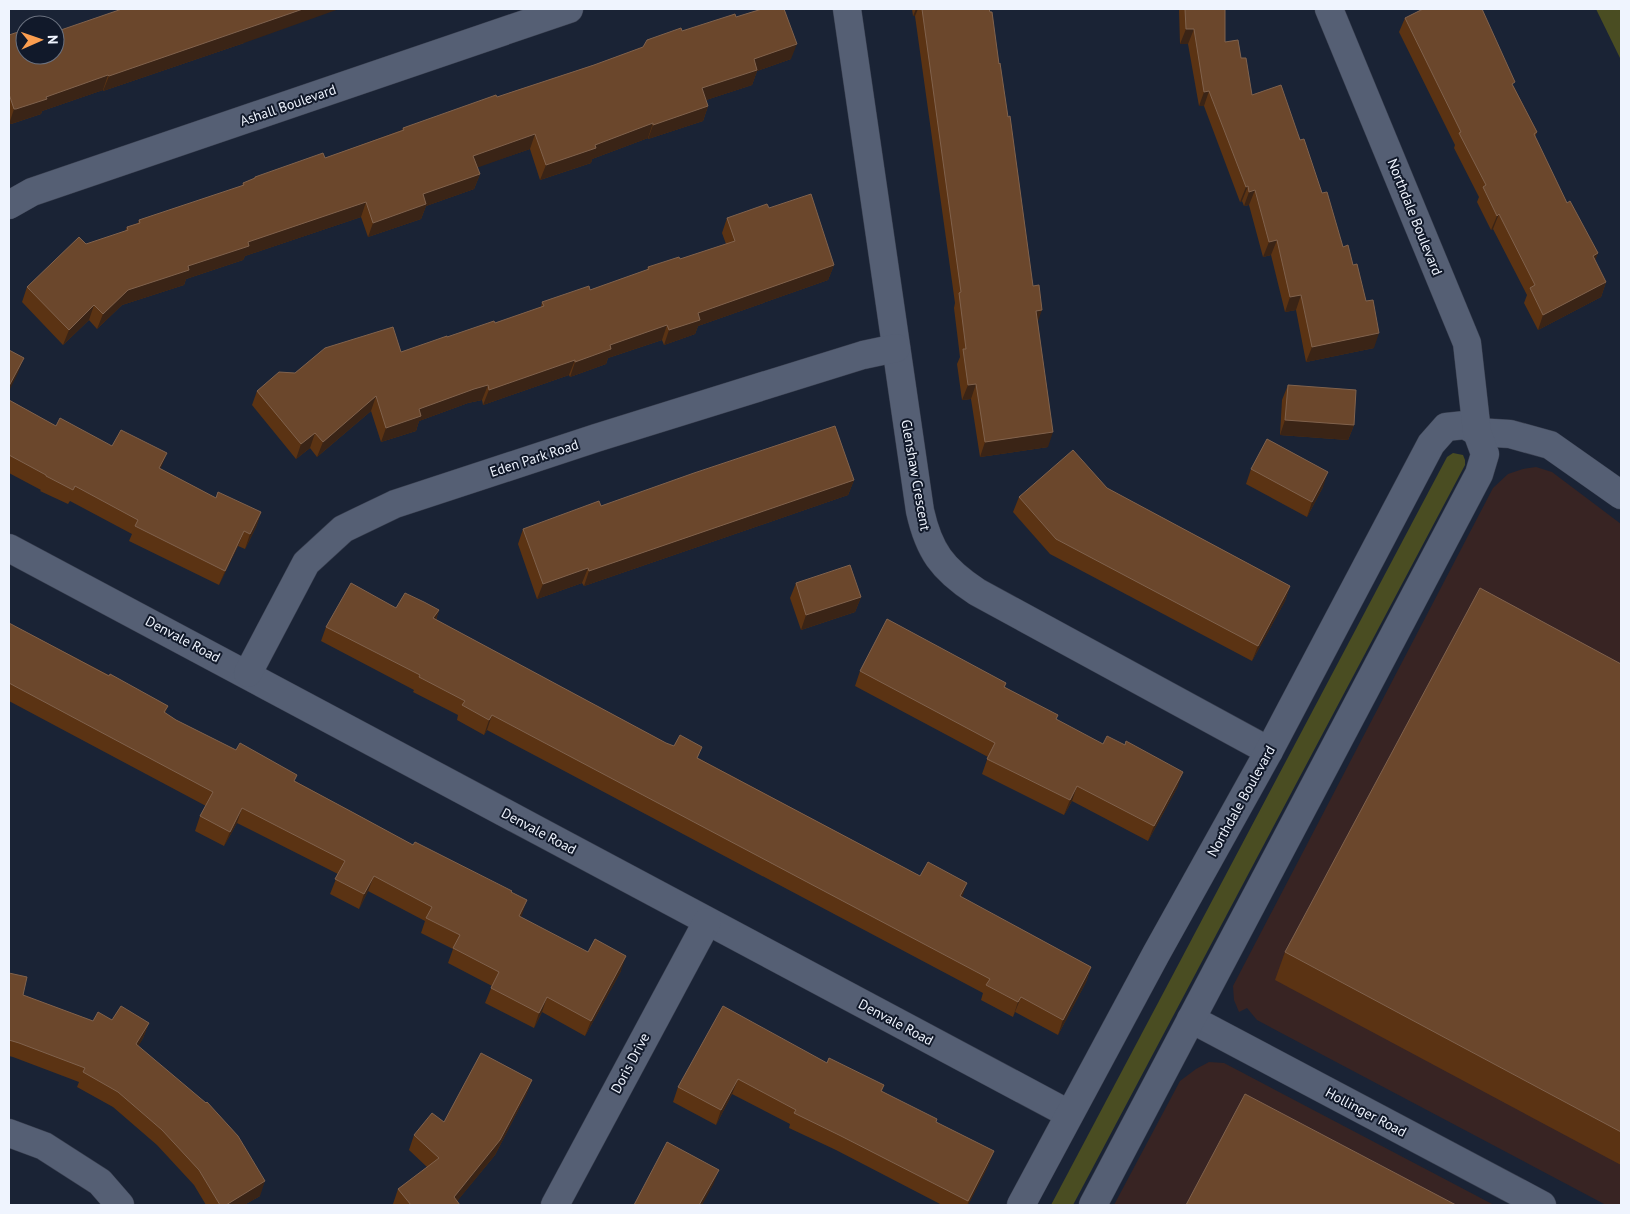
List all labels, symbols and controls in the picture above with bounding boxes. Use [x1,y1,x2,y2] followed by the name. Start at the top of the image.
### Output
[15,15,65,65] north arrow
[44,35,62,44] text: N
[237,80,339,130] street label: Ashall Boulevard
[1383,156,1447,278] street label: Northdale Boulevard
[897,418,935,532] street label: Glenshaw Crescent
[487,435,581,481] street label: Eden Park Road
[142,612,224,666] street label: Denvale Road
[1203,742,1279,860] street label: Northdale Boulevard
[498,804,580,858] street label: Denvale Road
[855,995,937,1049] street label: Denvale Road
[607,1030,653,1096] street label: Doris Drive
[1322,1083,1410,1141] street label: Hollinger Road

